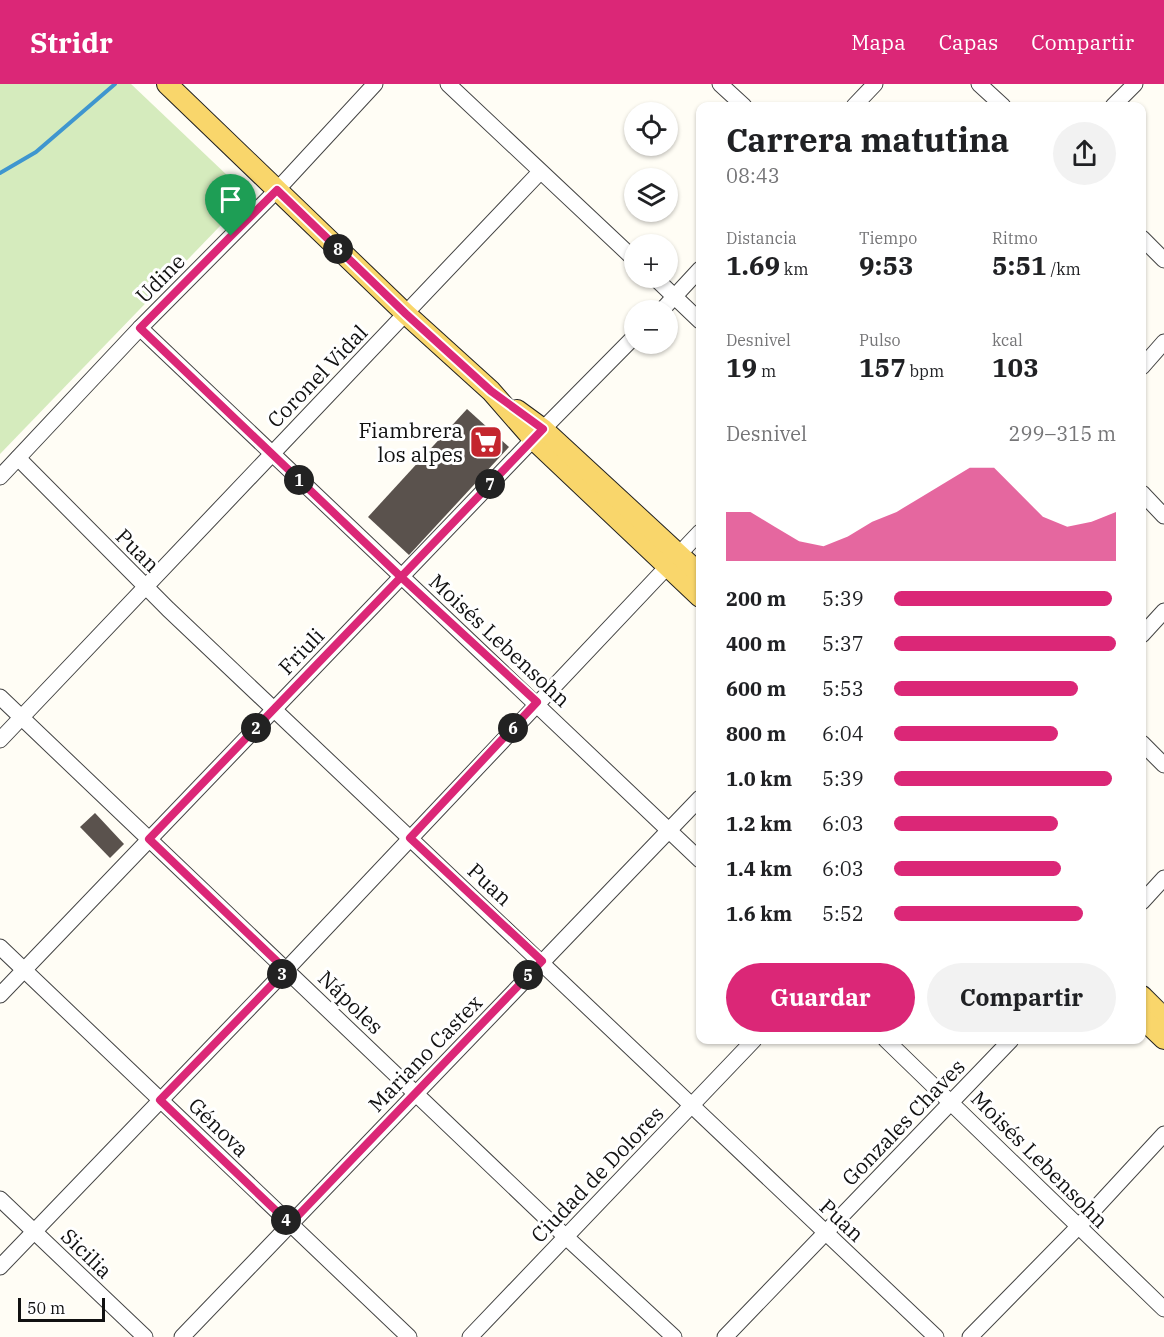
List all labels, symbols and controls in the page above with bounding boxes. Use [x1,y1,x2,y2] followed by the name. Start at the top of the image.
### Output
[30,24,113,61] text: Stridr
[851,28,906,56] text: Mapa
[939,28,998,56] text: Capas
[1031,28,1134,56] text: Compartir
[624,102,678,354] map controls
[624,102,678,156] button: locate
[726,118,1009,161] text: Carrera matutina
[1053,122,1116,185] button: share
[726,162,780,189] text: 08:43
[624,168,678,222] button: layers
[205,174,256,236] pin
[214,183,247,216] icon: arrive
[726,228,797,248] text: Distancia
[859,228,917,248] text: Tiempo
[992,228,1038,248] text: Ritmo
[323,234,353,264] pin: 8
[624,234,678,288] button: +
[333,239,343,259] text: 8
[129,247,191,309] street label: Udine
[726,248,780,282] text: 1.69
[859,248,914,282] text: 9:53
[992,248,1047,282] text: 5:51
[780,259,808,279] text: km
[1047,259,1081,279] text: /km
[624,300,678,354] button: −
[261,318,373,434] street label: Coronel Vidal
[726,330,791,350] text: Desnivel
[859,330,901,350] text: Pulso
[992,330,1023,350] text: kcal
[726,350,757,384] text: 19
[859,350,906,384] text: 157
[992,350,1039,384] text: 103
[757,361,776,381] text: m
[906,361,944,381] text: bpm
[358,416,463,468] place label: Fiambrera los alpes
[726,420,807,447] text: Desnivel
[1009,420,1116,447] text: 299–315 m
[468,424,504,460] supermarket icon: Fiambrera los alpes
[284,465,314,495] pin: 1
[475,469,505,499] pin: 7
[294,470,304,490] text: 1
[485,474,495,494] text: 7
[110,522,166,578] street label: Puan
[423,567,577,713] street label: Moisés Lebensohn
[726,585,786,612] text: 200 m
[822,585,864,612] text: 5:39
[272,622,330,680] street label: Friuli
[726,630,786,657] text: 400 m
[822,630,864,657] text: 5:37
[726,675,786,702] text: 600 m
[822,675,864,702] text: 5:53
[241,713,271,743] pin: 2
[498,713,528,743] pin: 6
[251,718,261,738] text: 2
[508,718,518,738] text: 6
[726,720,786,747] text: 800 m
[822,720,864,747] text: 6:04
[726,765,792,792] text: 1.0 km
[822,765,864,792] text: 5:39
[726,810,792,837] text: 1.2 km
[822,810,864,837] text: 6:03
[726,855,792,882] text: 1.4 km
[822,855,864,882] text: 6:03
[462,856,518,912] street label: Puan
[726,900,792,927] text: 1.6 km
[822,900,864,927] text: 5:52
[267,959,297,989] pin: 3
[513,960,543,990] pin: 5
[726,963,915,1032] button: Guardar
[927,963,1116,1032] button: Compartir
[277,964,287,984] text: 3
[312,964,390,1040] street label: Nápoles
[523,965,533,985] text: 5
[362,988,488,1118] street label: Mariano Castex
[835,1053,971,1191] street label: Gonzales Chaves
[965,1084,1115,1234] street label: Moisés Lebensohn
[183,1091,255,1163] street label: Génova
[525,1100,669,1248] street label: Ciudad de Dolores
[814,1192,870,1248] street label: Puan
[271,1205,301,1235] pin: 4
[281,1210,291,1230] text: 4
[55,1222,119,1284] street label: Sicilia
[18,1295,105,1322] scale bar
[27,1298,65,1318] text: 50 m

